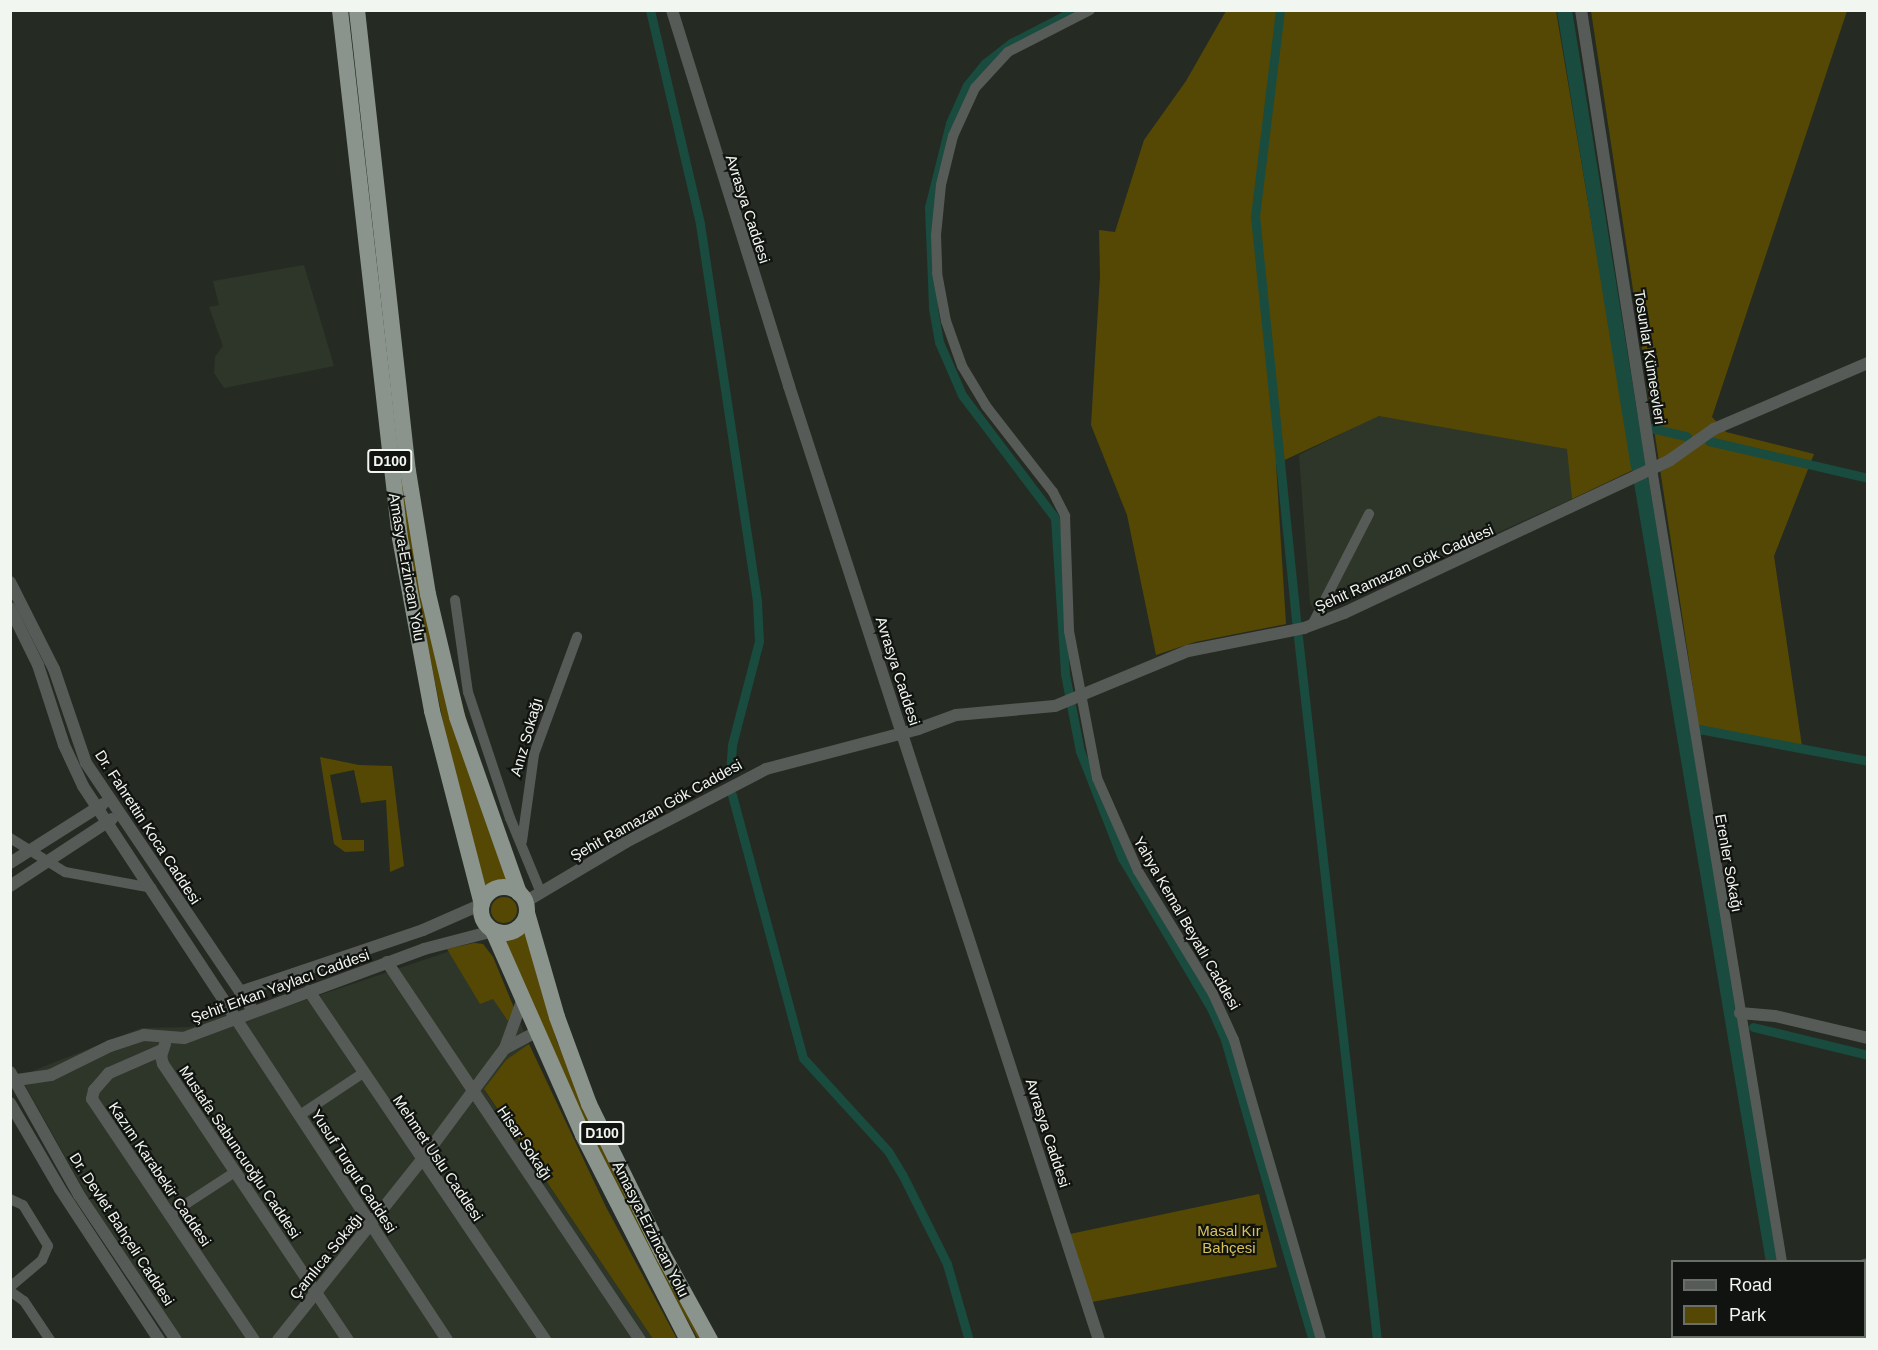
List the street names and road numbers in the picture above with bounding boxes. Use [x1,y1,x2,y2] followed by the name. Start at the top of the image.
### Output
[722,152,774,266] street label: Avrasya Caddesi
[1630,288,1670,426] street label: Tosunlar Kümeevleri
[366,450,414,472] road number: D100
[385,491,429,643] street label: Amasya-Erzincan Yolu
[1312,520,1496,616] street label: Şehit Ramazan Gök Caddesi
[872,614,924,728] street label: Avrasya Caddesi
[506,696,546,778] street label: Anız Sokağı
[91,747,205,907] street label: Dr. Fahrettin Koca Caddesi
[567,755,745,865] street label: Şehit Ramazan Gök Caddesi
[1712,813,1746,913] street label: Erenler Sokağı
[1130,833,1244,1013] street label: Yahya Kemal Beyatlı Caddesi
[188,945,372,1027] street label: Şehit Erkan Yaylacı Caddesi
[175,1062,305,1242] street label: Mustafa Sabuncuoğlu Caddesi
[1022,1076,1074,1190] street label: Avrasya Caddesi
[389,1092,487,1224] street label: Mehmet Uslu Caddesi
[105,1098,215,1250] street label: Kazım Karabekir Caddesi
[494,1102,556,1184] street label: Hisar Sokağı
[307,1106,401,1236] street label: Yusuf Turgut Caddesi
[578,1122,626,1144] road number: D100
[66,1149,178,1309] street label: Dr. Devlet Bahçeli Caddesi
[609,1158,693,1300] street label: Amasya-Erzincan Yolu
[286,1209,366,1303] street label: Çamlıca Sokağı

